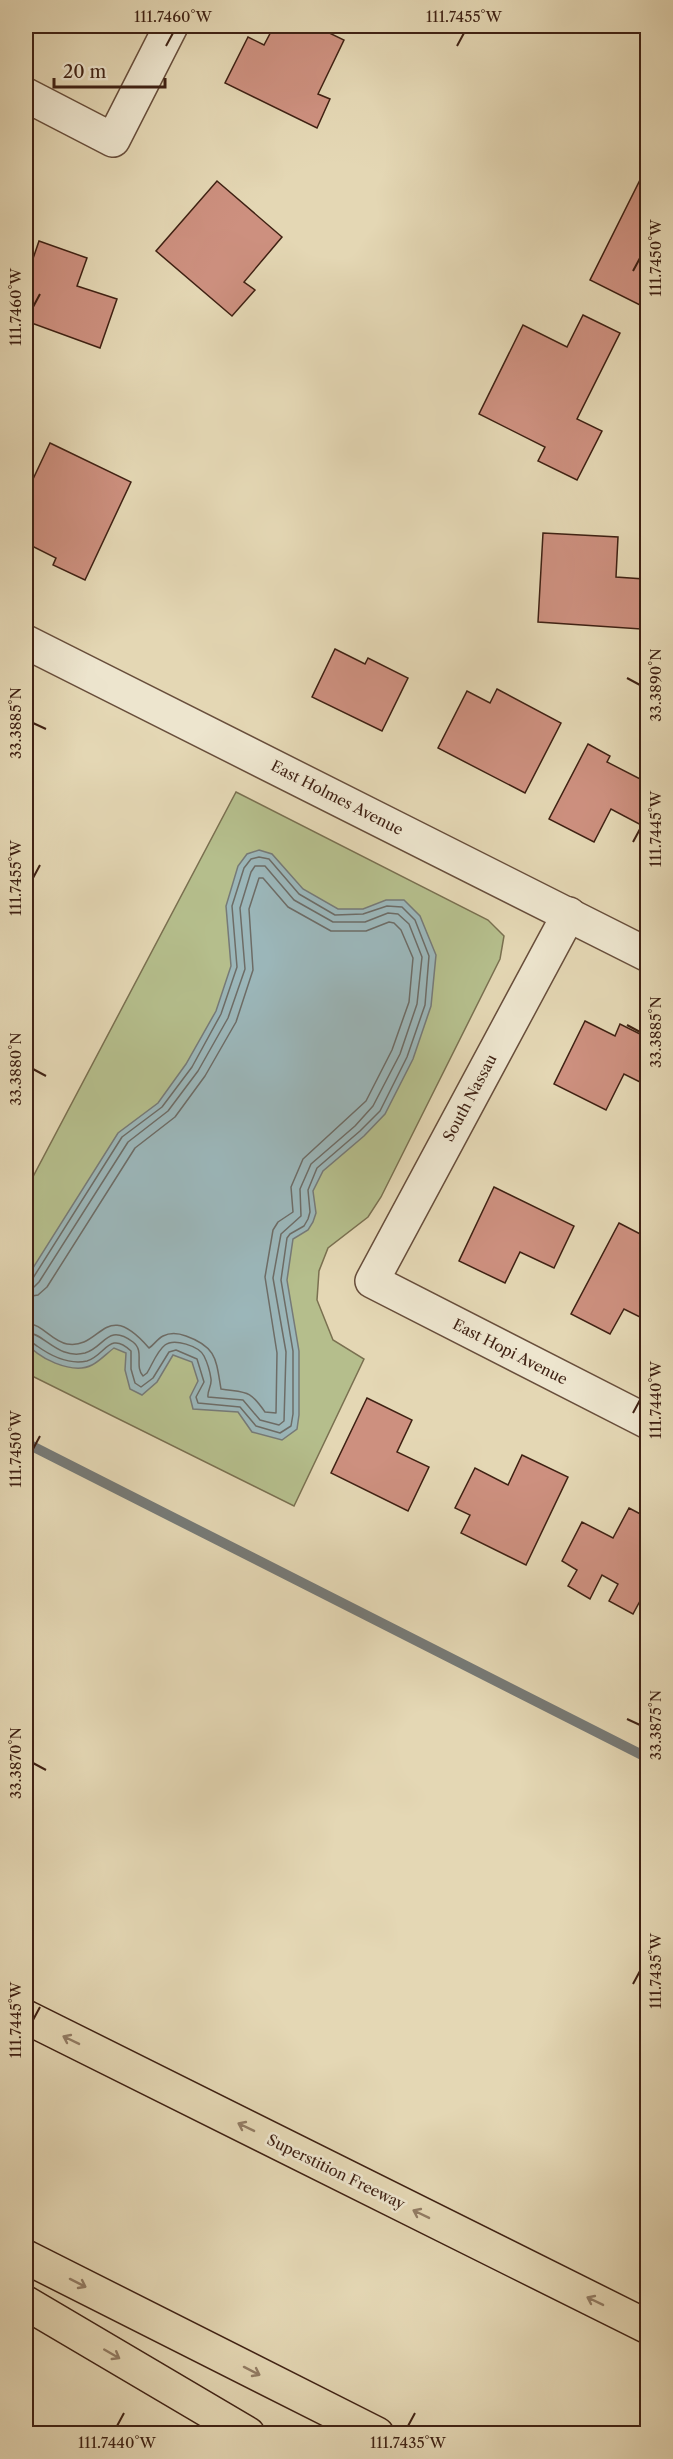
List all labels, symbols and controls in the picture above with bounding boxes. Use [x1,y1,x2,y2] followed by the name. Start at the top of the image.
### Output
[134,7,213,26] text: 111.7460°W
[426,7,503,26] text: 111.7455°W
[54,51,165,89] scale bar
[63,61,107,83] text: 20 m
[646,219,665,297] text: 111.7450°W
[6,267,25,346] text: 111.7460°W
[646,648,665,722] text: 33.3890°N
[6,687,25,759] text: 33.3885°N
[268,756,406,839] street label: East Holmes Avenue
[646,790,665,867] text: 111.7445°W
[6,839,25,916] text: 111.7455°W
[646,996,665,1068] text: 33.3885°N
[6,1032,25,1106] text: 33.3880°N
[439,1051,501,1145] street label: South Nassau
[450,1314,571,1389] street label: East Hopi Avenue
[646,1360,665,1439] text: 111.7440°W
[6,1410,25,1488] text: 111.7450°W
[646,1690,665,1760] text: 33.3875°N
[6,1727,25,1799] text: 33.3870°N
[646,1932,665,2009] text: 111.7435°W
[6,1981,25,2058] text: 111.7445°W
[63,2034,81,2045] one-way arrow
[238,2121,255,2133] one-way arrow
[264,2130,409,2214] street label: Superstition Freeway
[412,2207,430,2219] one-way arrow
[68,2278,86,2290] one-way arrow
[587,2294,605,2306] one-way arrow
[103,2348,120,2360] one-way arrow
[243,2365,261,2377] one-way arrow
[78,2433,157,2452] text: 111.7440°W
[370,2433,447,2452] text: 111.7435°W

